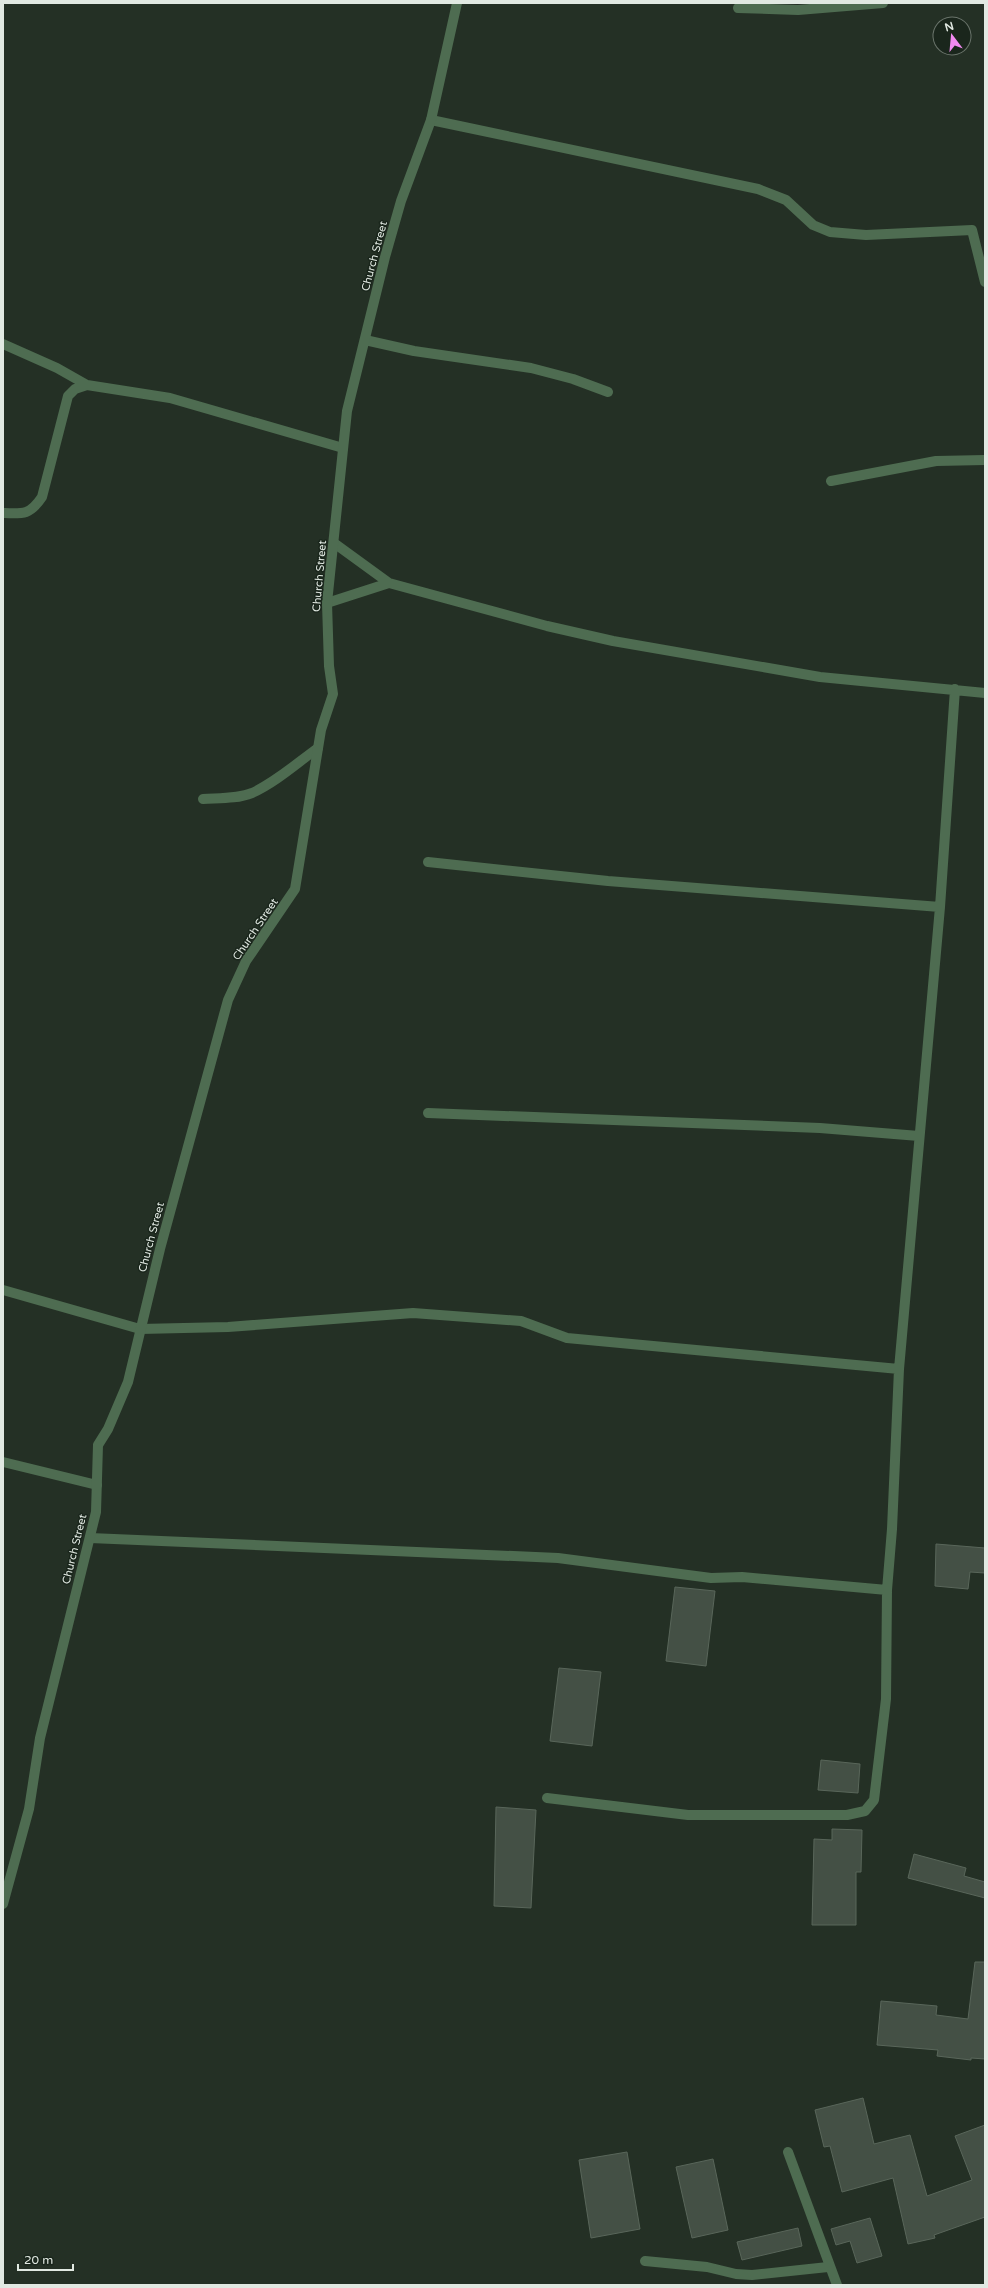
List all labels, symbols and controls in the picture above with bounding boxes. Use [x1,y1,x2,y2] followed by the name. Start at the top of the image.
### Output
[932,16,972,56] north arrow
[943,19,955,34] text: N
[359,220,390,293] street label: Church Street
[310,540,329,612] street label: Church Street
[230,896,281,963] street label: Church Street
[136,1201,167,1274] street label: Church Street
[59,1513,89,1586] street label: Church Street
[18,2246,73,2272] scale bar
[24,2253,53,2267] text: 20 m

